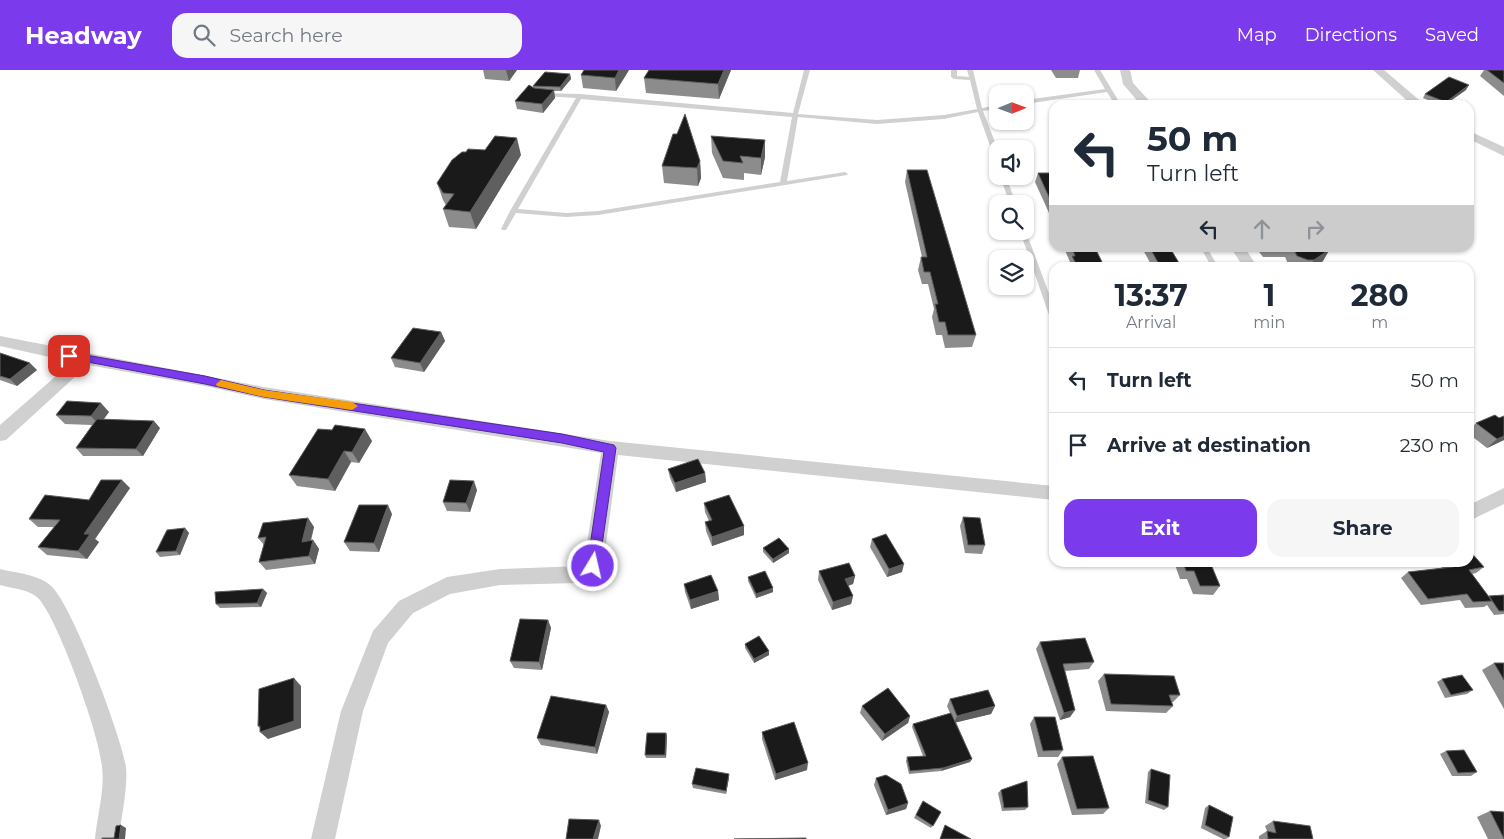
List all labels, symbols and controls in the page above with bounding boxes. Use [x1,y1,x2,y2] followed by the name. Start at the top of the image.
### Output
[172,13,522,58] search box
[25,21,142,50] text: Headway
[190,21,218,49] icon: search
[230,24,343,47] text: Search here
[1237,24,1277,46] text: Map
[1305,24,1397,46] text: Directions
[1425,24,1479,46] text: Saved
[989,85,1034,130] north arrow
[989,85,1034,295] map controls
[1147,117,1238,160] text: 50 m
[1064,120,1129,185] icon: left
[989,140,1034,185] button: sound
[1147,160,1239,187] text: Turn left
[989,195,1034,240] button: search
[1195,215,1223,243] icon: left
[1248,215,1276,243] icon: ahead
[1301,215,1329,243] icon: right
[989,250,1034,295] button: layers
[1114,277,1188,314] text: 13:37
[1263,277,1275,314] text: 1
[1351,277,1409,314] text: 280
[1126,313,1176,332] text: Arrival
[1253,313,1285,332] text: min
[1371,313,1388,332] text: m
[48,335,90,377] pin
[55,342,83,370] icon: arrive
[1064,366,1092,394] icon: left
[1107,369,1192,392] text: Turn left
[1411,369,1459,392] text: 50 m
[1064,431,1092,459] icon: arrive
[1107,434,1311,457] text: Arrive at destination
[1400,434,1459,457] text: 230 m
[1064,499,1257,557] button: Exit
[1267,499,1459,557] button: Share
[566,539,618,591] position arrow

